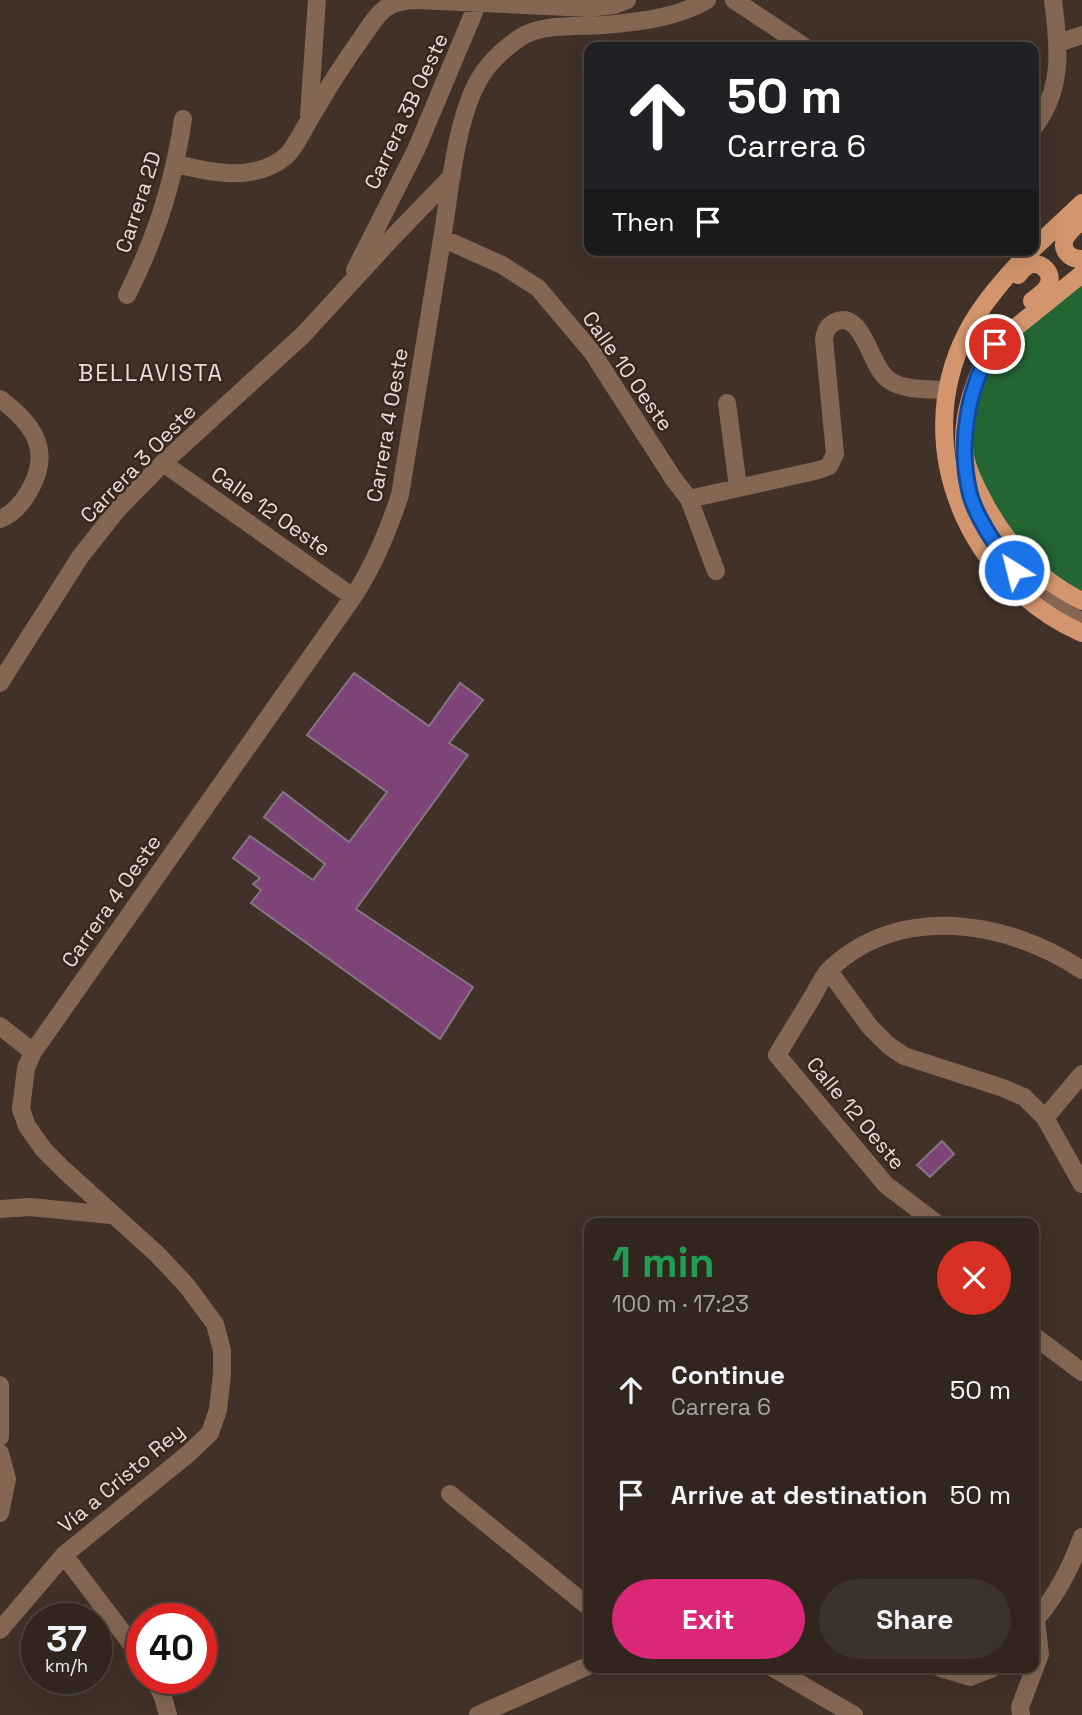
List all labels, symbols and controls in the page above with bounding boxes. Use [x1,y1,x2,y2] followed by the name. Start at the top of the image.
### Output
[358,28,454,194] street label: Carrera 3B Oeste
[727,65,842,127] text: 50 m
[612,70,703,161] icon: ahead
[727,126,866,166] text: Carrera 6
[109,148,167,256] street label: Carrera 2D
[689,203,727,241] icon: arrive
[612,205,675,239] text: Then
[577,306,679,436] street label: Calle 10 Oeste
[965,314,1025,374] pin
[976,325,1014,363] icon: arrive
[360,346,414,504] street label: Carrera 4 Oeste
[78,358,224,388] district label: BELLAVISTA
[74,398,202,528] street label: Carrera 3 Oeste
[206,460,336,562] street label: Calle 12 Oeste
[977,533,1051,607] position arrow
[55,829,167,973] street label: Carrera 4 Oeste
[801,1051,911,1175] street label: Calle 12 Oeste
[612,1236,715,1289] text: 1 min
[937,1241,1011,1315] button: close
[612,1289,749,1319] text: 100 m · 17:23
[671,1358,785,1392] text: Continue
[612,1371,650,1409] icon: ahead
[950,1373,1011,1407] text: 50 m
[671,1392,771,1422] text: Carrera 6
[52,1417,190,1539] street label: Vía a Cristo Rey
[612,1476,650,1514] icon: arrive
[671,1478,928,1512] text: Arrive at destination
[950,1478,1011,1512] text: 50 m
[612,1579,805,1659] button: Exit
[819,1579,1011,1659] button: Share
[126,1603,217,1694] speed limit sign: 40
[46,1617,87,1661] text: 37
[45,1654,88,1677] text: km/h

